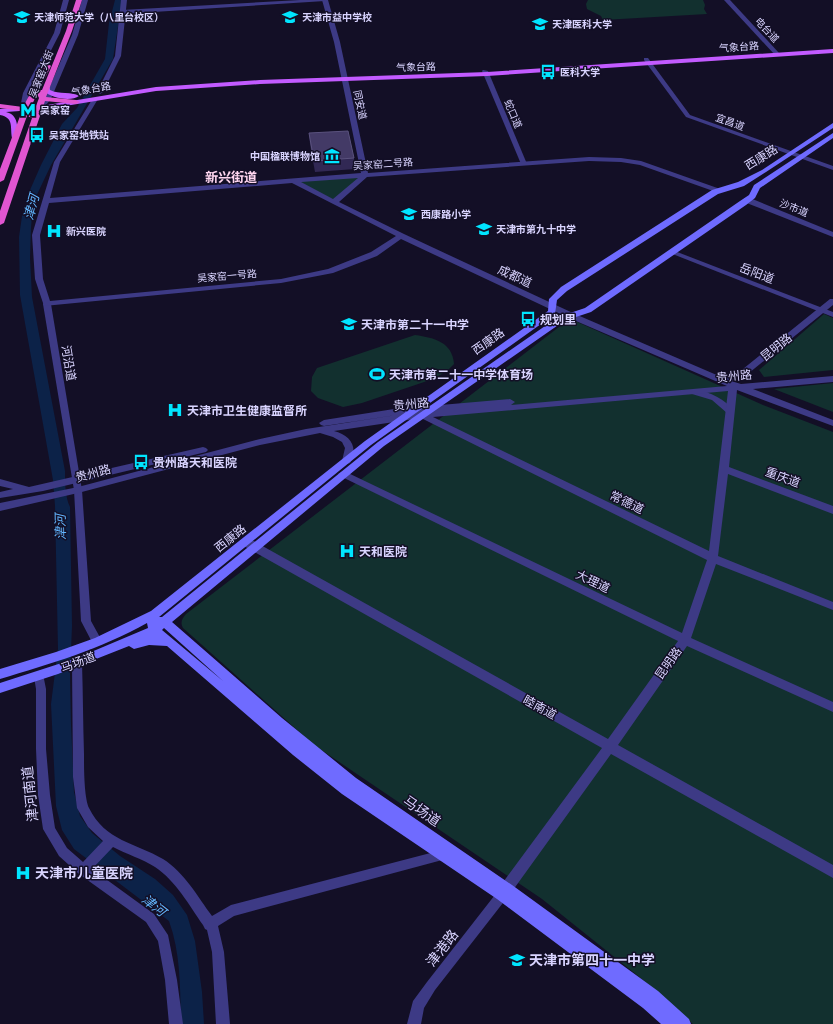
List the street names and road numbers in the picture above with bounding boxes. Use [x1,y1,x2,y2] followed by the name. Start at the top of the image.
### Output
[753,15,781,45] street label: 电台道
[719,40,759,54] street label: 气象台路
[27,49,55,99] street label: 吴家窑大街
[396,61,436,73] street label: 气象台路
[70,80,112,98] street label: 气象台路
[352,89,368,121] street label: 同安道
[502,98,524,130] street label: 蛇口道
[714,112,746,132] street label: 宜昌道
[742,142,780,172] street label: 西康路
[353,156,413,172] street label: 吴家窑二号路
[778,197,810,219] street label: 沙市道
[738,260,776,286] street label: 岳阳道
[496,262,534,290] street label: 成都道
[197,268,257,284] street label: 吴家窑一号路
[470,325,506,357] street label: 西康路
[758,331,794,363] street label: 昆明路
[60,344,78,382] street label: 河沿道
[715,368,753,384] street label: 贵州路
[392,396,430,412] street label: 贵州路
[74,462,112,484] street label: 贵州路
[764,465,802,489] street label: 重庆道
[608,488,646,516] street label: 常德道
[212,522,248,554] street label: 西康路
[574,567,612,595] street label: 大理道
[652,645,684,681] street label: 昆明路
[59,649,97,675] street label: 马场道
[521,693,559,721] street label: 睦南道
[19,765,41,823] street label: 津河南道
[400,792,444,830] street label: 马场道
[423,927,461,969] street label: 津港路

